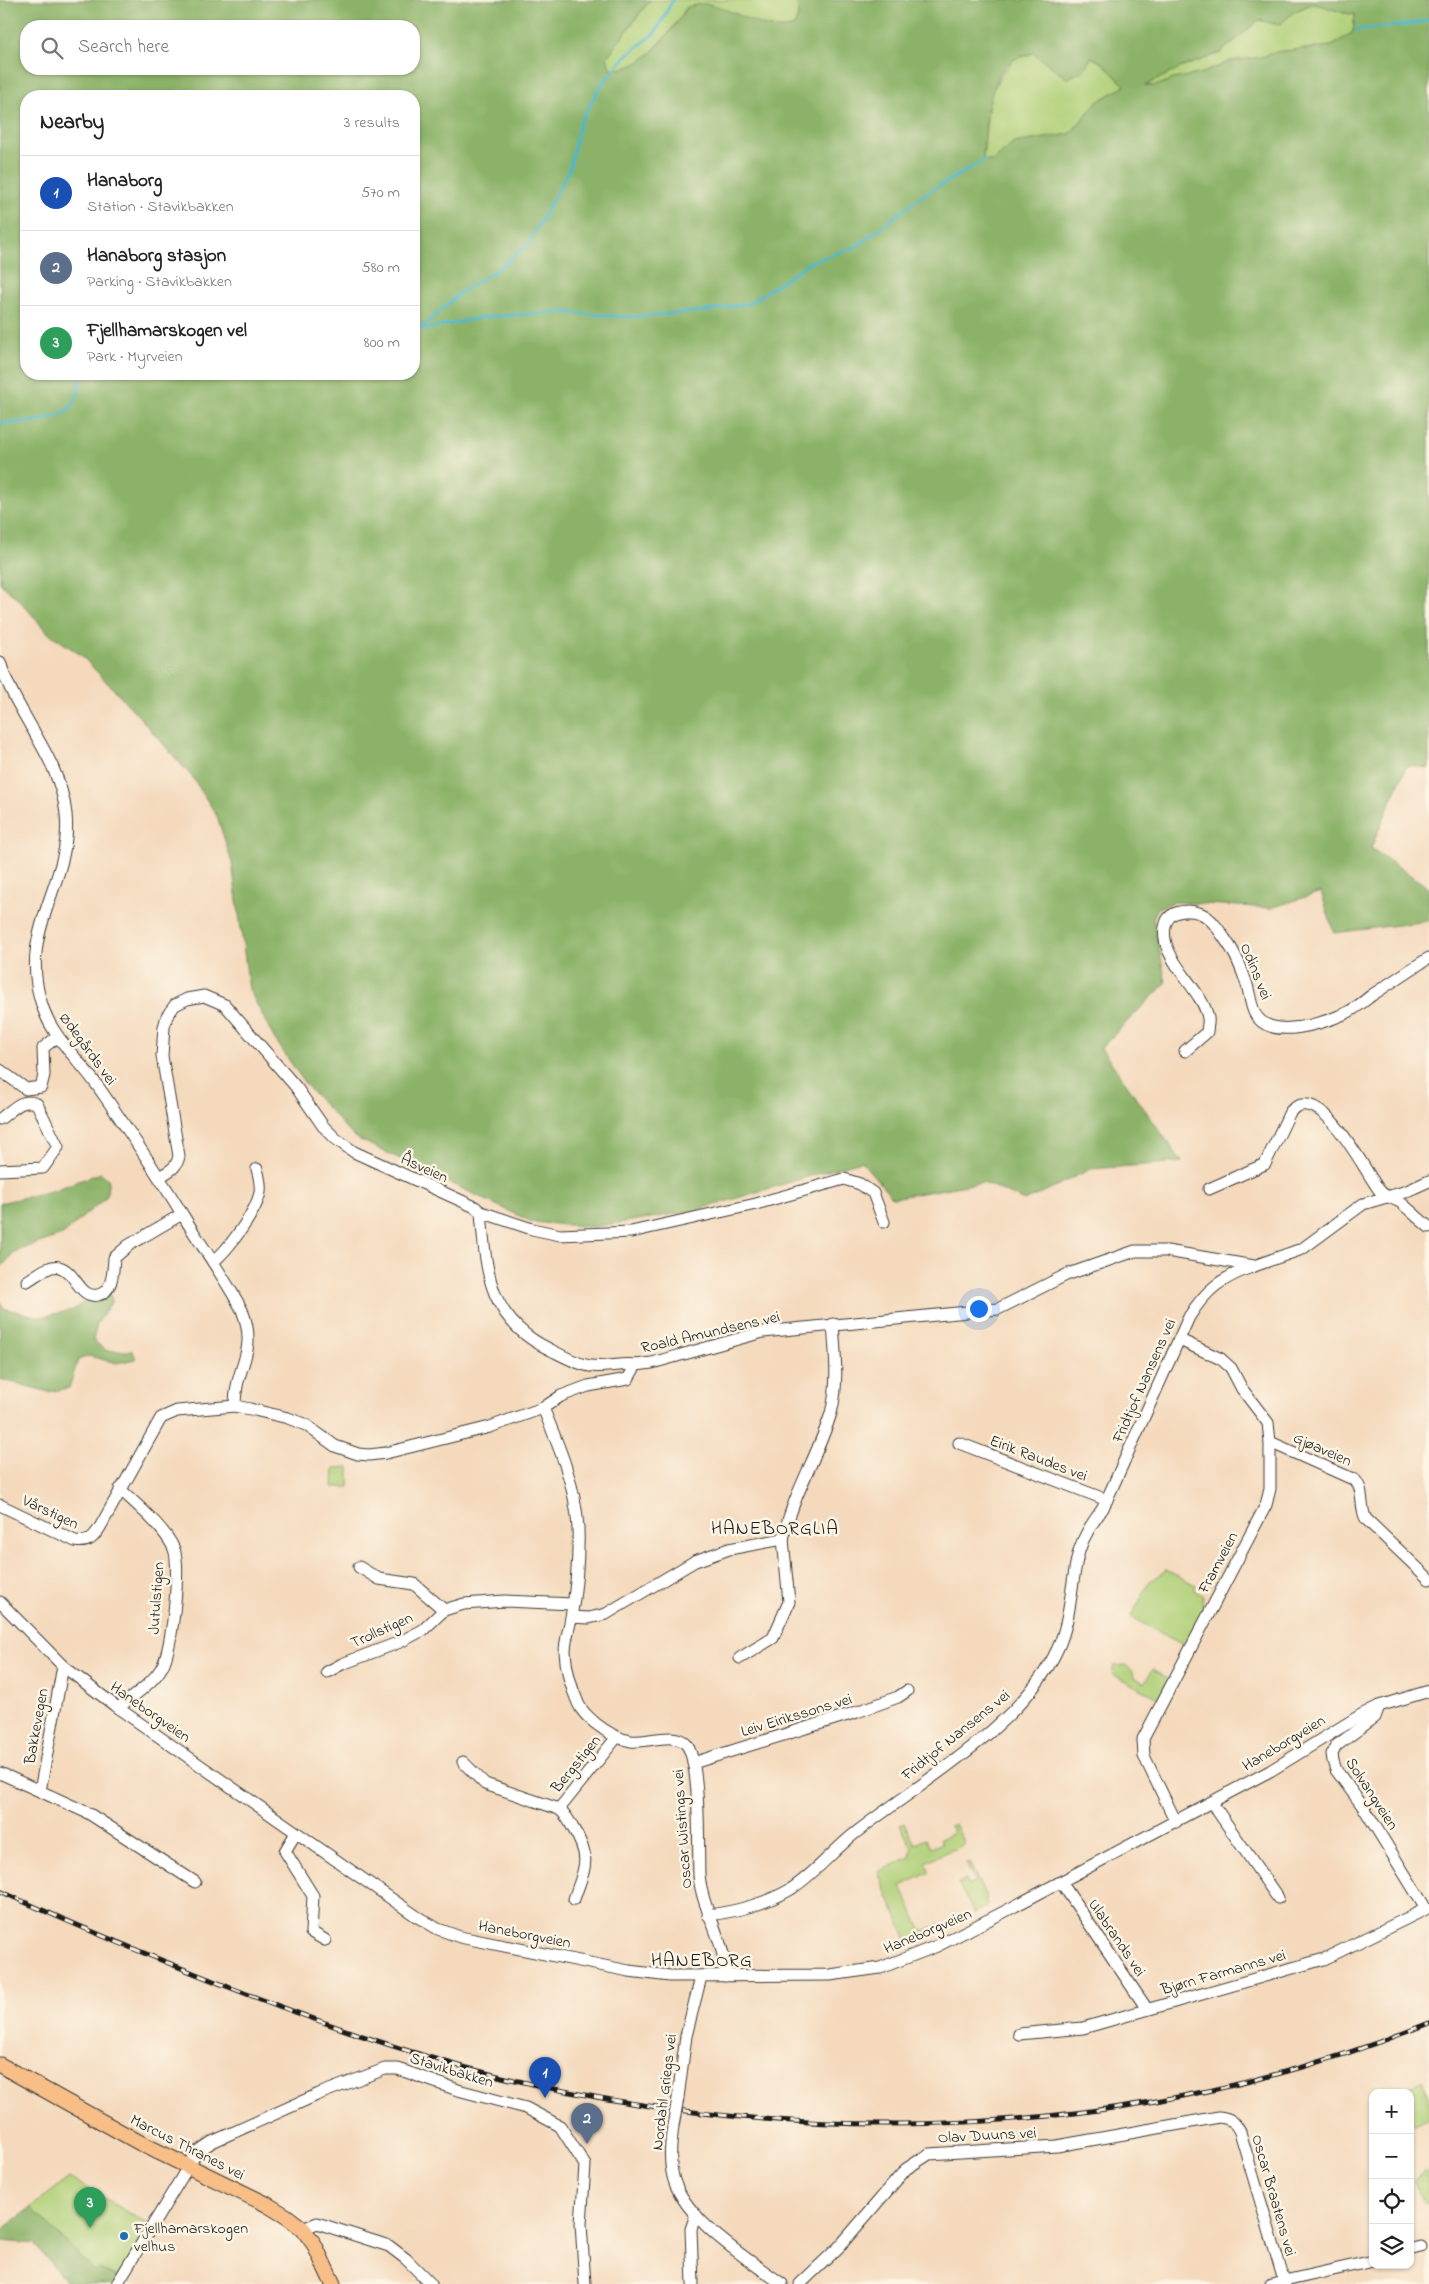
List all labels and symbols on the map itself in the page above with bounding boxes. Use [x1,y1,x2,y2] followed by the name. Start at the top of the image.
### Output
[1233,940,1277,1004] street label: Odins vei
[53,1008,122,1091] street label: Ødegårds vei
[397,1148,452,1190] street label: Åsveien
[966,1296,992,1322] your location
[639,1305,782,1361] street label: Roald Amundsens vei
[1106,1315,1183,1448] street label: Fridtjof Nansens vei
[1289,1426,1355,1473] street label: Gjøaveien
[986,1429,1091,1489] street label: Eirik Raudes vei
[17,1489,82,1536] street label: Vårstigen
[711,1516,839,1543] district label: HANEBORGLIA
[1192,1528,1245,1599] street label: Framveien
[142,1561,172,1635] street label: Jutulstigen
[347,1606,417,1655] street label: Trollstigen
[105,1676,195,1749] street label: Haneborgveien
[896,1684,1016,1788] street label: Fridtjof Nansens vei
[18,1686,55,1767] street label: Bakkevegen
[738,1688,855,1744] street label: Leiv Eirikssons vei
[1238,1709,1330,1778] street label: Haneborgveien
[545,1730,608,1799] street label: Bergstigen
[1339,1753,1404,1835] street label: Solvangveien
[667,1768,699,1889] street label: Oscar Wistings vei
[1081,1894,1151,1982] street label: Ulabrands vei
[880,1902,976,1961] street label: Haneborgveien
[476,1914,573,1956] street label: Haneborgveien
[1157,1944,1289,2002] street label: Bjørn Farmanns vei
[651,1948,753,1975] district label: HANEBORG
[646,2033,684,2152] street label: Nordahl Griegs vei
[407,2047,496,2095] street label: Stavikbakken
[529,2057,561,2098] pin: 1
[571,2103,603,2144] pin: 2
[126,2109,249,2187] street label: Marcus Thranes vei
[937,2121,1037,2151] street label: Olav Duuns vei
[1244,2132,1302,2259] street label: Oscar Braatens vei
[74,2187,106,2228] pin: 3
[133,2217,248,2259] place label: Fjellhamarskogen velhus
[118,2230,130,2242] marker: Fjellhamarskogen velhus

